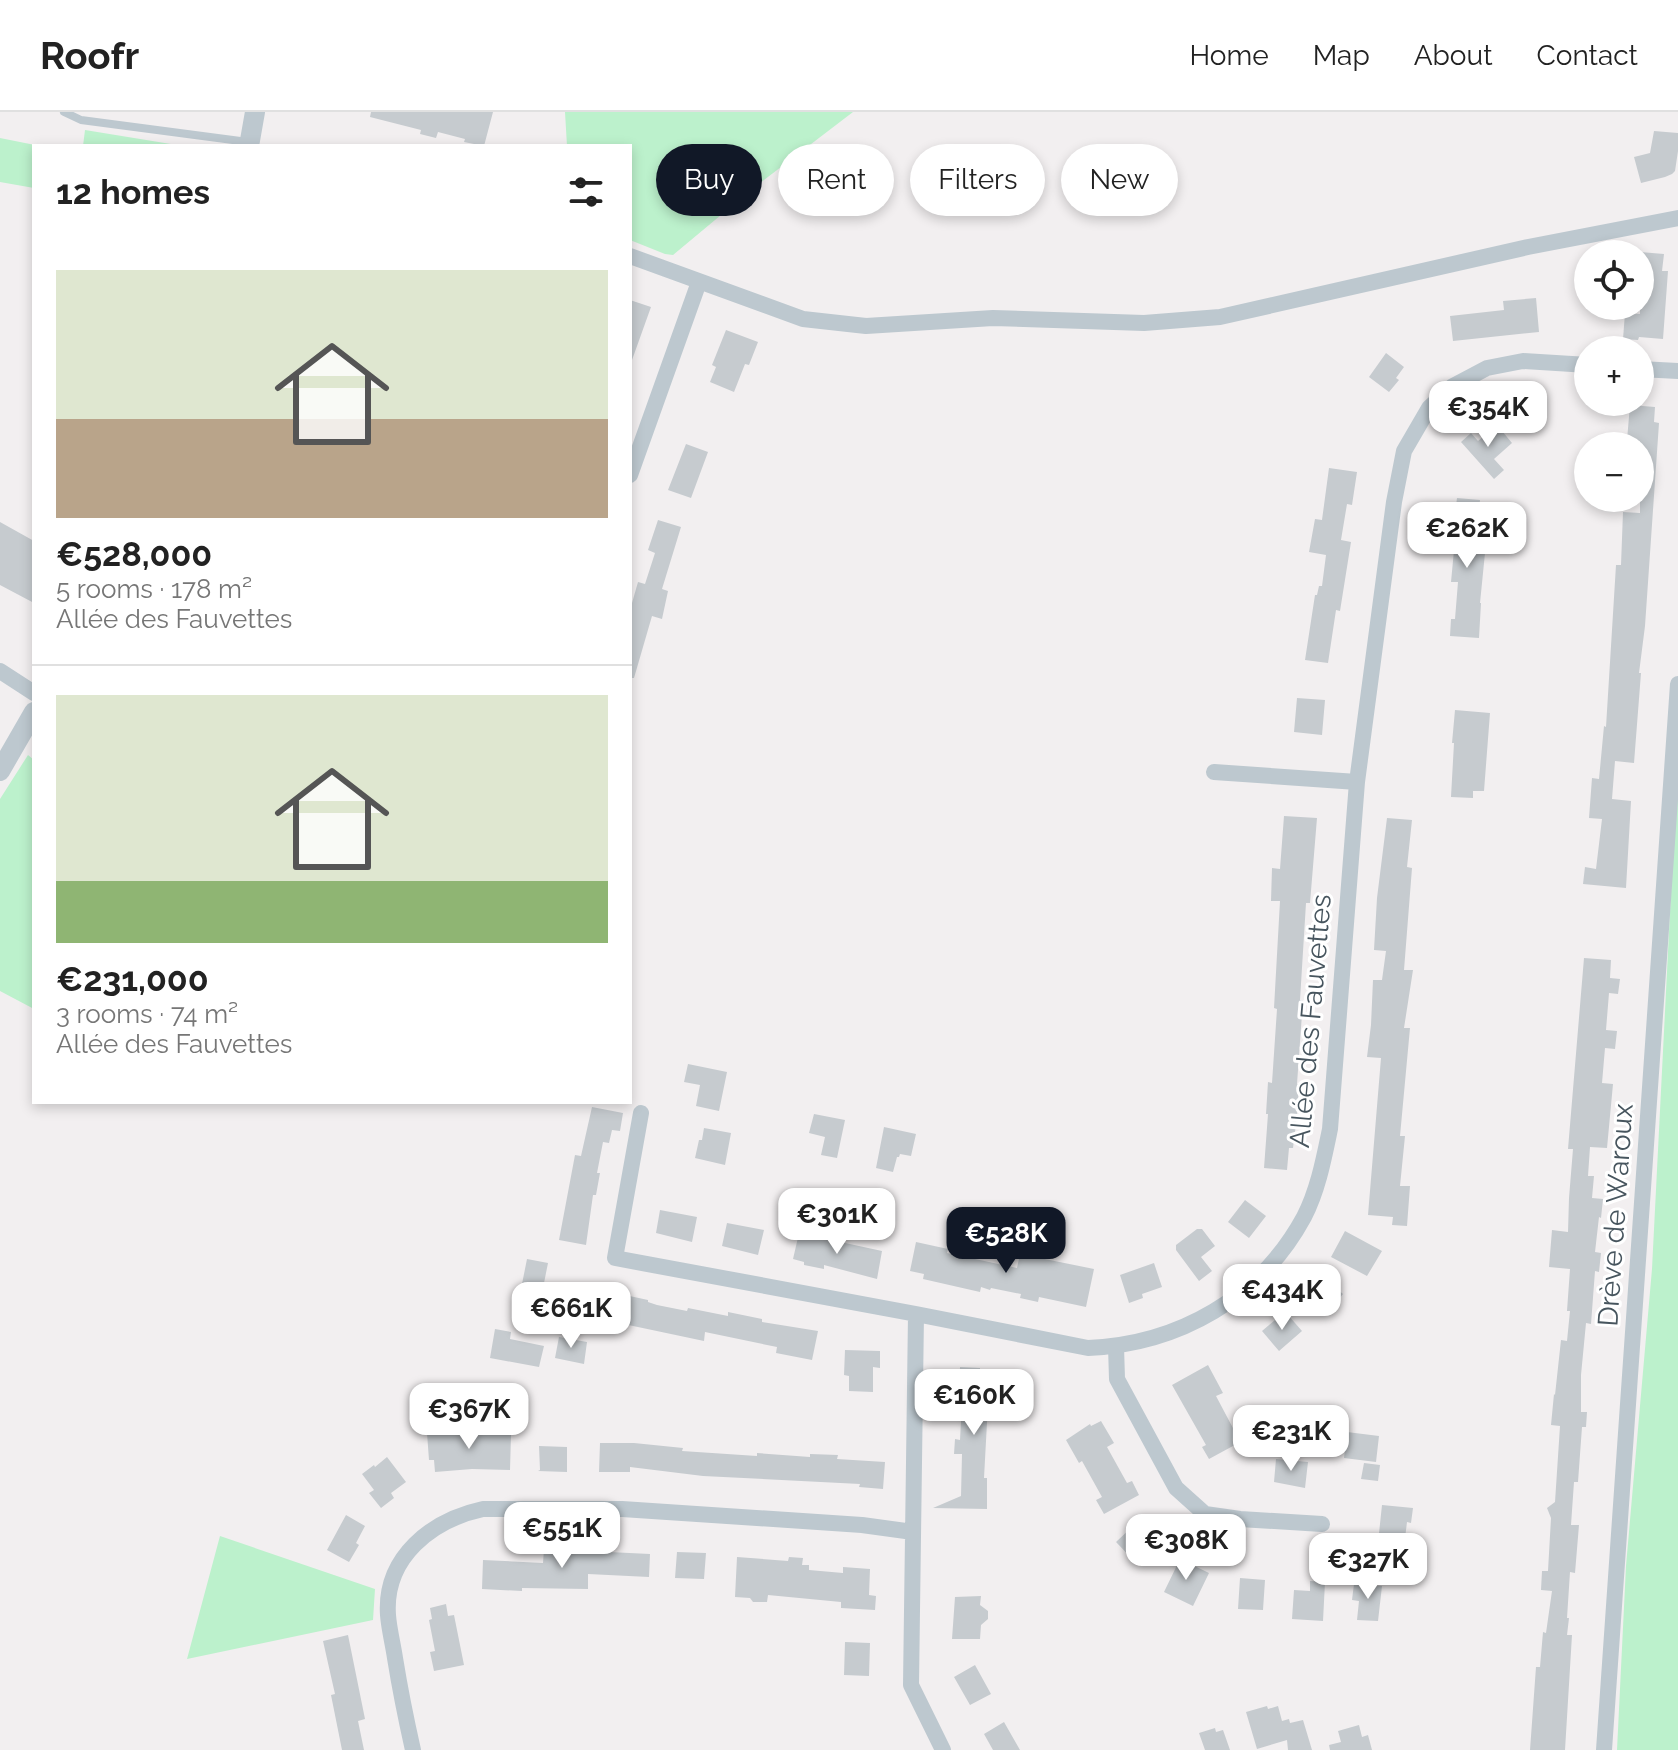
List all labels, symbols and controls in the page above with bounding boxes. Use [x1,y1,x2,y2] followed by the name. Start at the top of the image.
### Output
[40,33,139,78] text: Roofr
[1189,39,1269,72] text: Home
[1313,39,1370,72] text: Map
[1414,39,1493,72] text: About
[1537,39,1638,72] text: Contact
[656,144,762,216] chip: Buy
[778,144,894,216] chip: Rent
[910,144,1045,216] chip: Filters
[1061,144,1178,216] chip: New
[564,170,608,214] icon: filters
[56,172,210,212] text: 12 homes
[1574,240,1654,512] map controls
[1574,240,1654,320] button: locate
[260,322,404,466] icon: home
[1574,336,1654,416] button: +
[1432,381,1544,449] pin: €354K
[1447,392,1529,422] text: €354K
[1574,432,1654,512] button: −
[1411,502,1523,570] pin: €262K
[1425,513,1509,543] text: €262K
[56,534,212,574] text: €528,000
[56,574,252,604] text: 5 rooms · 178 m²
[56,604,292,634] text: Allée des Fauvettes
[260,747,404,891] icon: home
[1283,893,1338,1149] street label: Allée des Fauvettes
[56,959,209,999] text: €231,000
[56,999,238,1029] text: 3 rooms · 74 m²
[56,1029,292,1059] text: Allée des Fauvettes
[1591,1102,1640,1328] street label: Drève de Waroux
[781,1188,893,1256] pin: €301K
[796,1199,878,1229] text: €301K
[950,1207,1062,1275] pin: €528K
[965,1218,1047,1248] text: €528K
[1226,1264,1338,1332] pin: €434K
[1241,1275,1323,1305] text: €434K
[515,1282,627,1350] pin: €661K
[530,1293,612,1323] text: €661K
[918,1369,1030,1437] pin: €160K
[933,1380,1015,1410] text: €160K
[413,1383,525,1451] pin: €367K
[427,1394,511,1424] text: €367K
[1235,1405,1347,1473] pin: €231K
[1251,1416,1331,1446] text: €231K
[506,1502,618,1570] pin: €551K
[522,1513,602,1543] text: €551K
[1130,1514,1242,1582] pin: €308K
[1144,1525,1228,1555] text: €308K
[1312,1533,1424,1601] pin: €327K
[1327,1544,1409,1574] text: €327K

